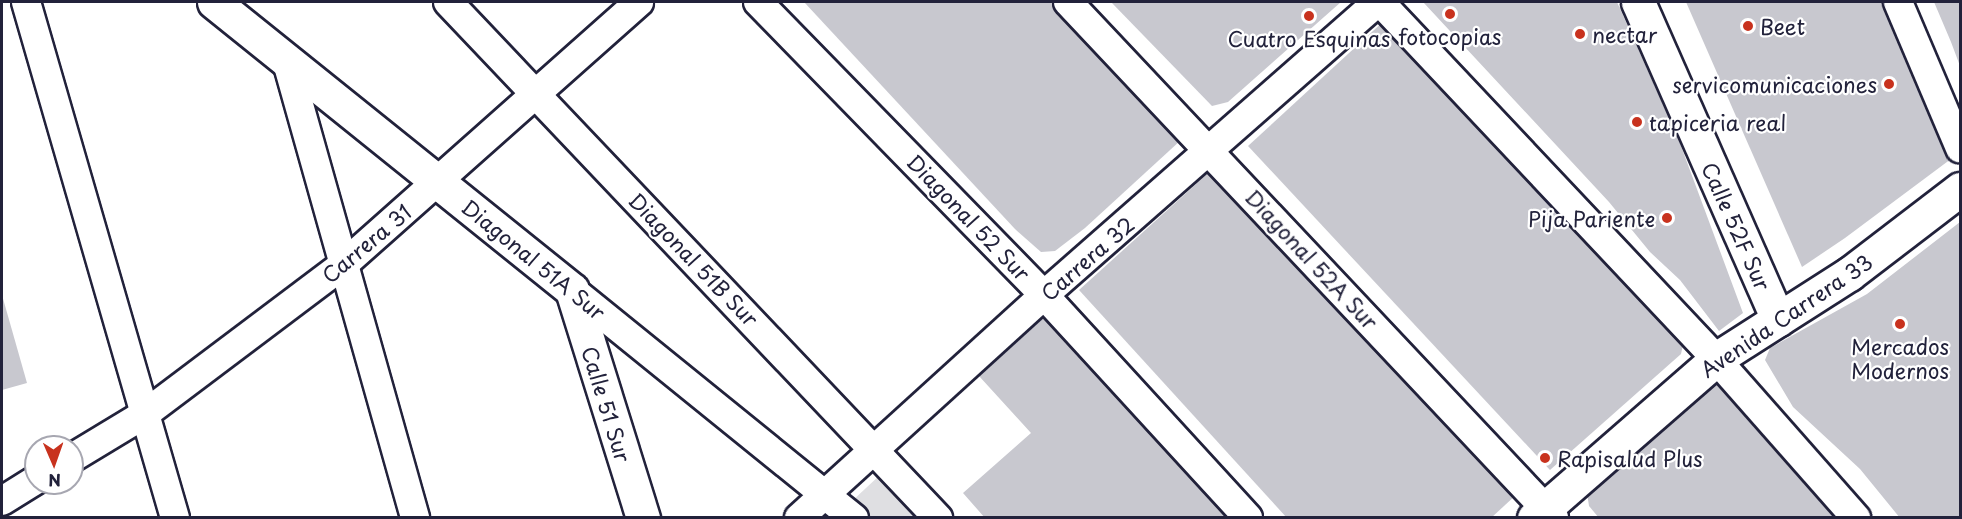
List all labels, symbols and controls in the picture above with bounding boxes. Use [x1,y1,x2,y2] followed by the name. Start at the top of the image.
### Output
[1443,7,1457,21] marker: fotocopias
[1302,9,1316,23] marker: Cuatro Esquinas
[1760,13,1805,39] place label: Beet
[1741,19,1755,33] marker: Beet
[1592,21,1657,47] place label: nectar
[1399,23,1501,49] place label: fotocopias
[1227,25,1391,51] place label: Cuatro Esquinas
[1573,27,1587,41] marker: nectar
[1673,71,1877,97] place label: servicomunicaciones
[1882,77,1896,91] marker: servicomunicaciones
[1649,109,1784,135] place label: tapiceria real
[1630,115,1644,129] marker: tapiceria real
[902,148,1036,286] street label: Diagonal 52 Sur
[1697,157,1777,295] street label: Calle 52F Sur
[1240,183,1384,335] street label: Diagonal 52A Sur
[624,187,764,331] street label: Diagonal 51B Sur
[457,193,611,325] street label: Diagonal 51A Sur
[316,198,416,288] street label: Carrera 31
[1527,205,1655,231] place label: Pija Pariente
[1035,211,1139,305] street label: Carrera 32
[1660,211,1674,225] marker: Pija Pariente
[1695,248,1877,382] street label: Avenida Carrera 33
[1893,317,1907,331] marker: Mercados Modernos
[1851,333,1949,383] place label: Mercados Modernos
[577,342,637,466] street label: Calle 51 Sur
[24,435,84,495] north arrow
[1557,445,1703,471] place label: Rapisalud Plus
[1538,451,1552,465] marker: Rapisalud Plus
[48,469,61,493] text: N

